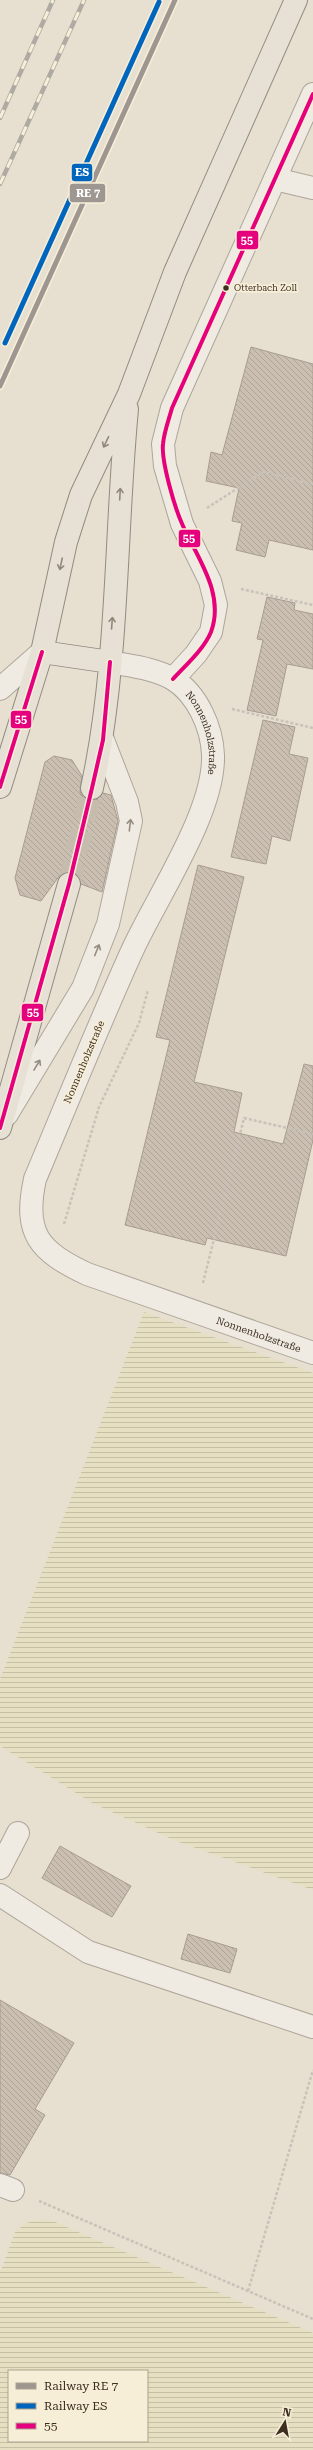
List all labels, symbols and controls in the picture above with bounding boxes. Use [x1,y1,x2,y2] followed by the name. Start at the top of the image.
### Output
[71,163,93,182] line badge: ES
[75,166,89,179] text: ES
[69,183,106,203] line badge: RE 7
[76,187,100,200] text: RE 7
[236,230,259,250] line badge: 55
[241,234,253,247] text: 55
[221,283,231,293] marker: Otterbach Zoll
[234,283,297,293] place label: Otterbach Zoll
[102,436,109,448] one-way arrow
[116,488,123,501] one-way arrow
[178,529,201,548] line badge: 55
[183,532,195,545] text: 55
[57,557,65,570] one-way arrow
[109,617,116,630] one-way arrow
[184,688,219,776] street label: Nonnenholzstraße
[10,710,32,729] line badge: 55
[15,713,27,726] text: 55
[126,818,134,831] one-way arrow
[94,944,102,956] one-way arrow
[21,1003,44,1022] line badge: 55
[27,1006,39,1019] text: 55
[62,1018,107,1105] street label: Nonnenholzstraße
[33,1059,41,1071] one-way arrow
[215,1314,303,1354] street label: Nonnenholzstraße
[8,2370,148,2442] legend
[44,2379,118,2393] text: Railway RE 7
[44,2399,108,2413] text: Railway ES
[265,2402,305,2442] north arrow
[281,2405,293,2420] text: N
[44,2419,58,2433] text: 55

